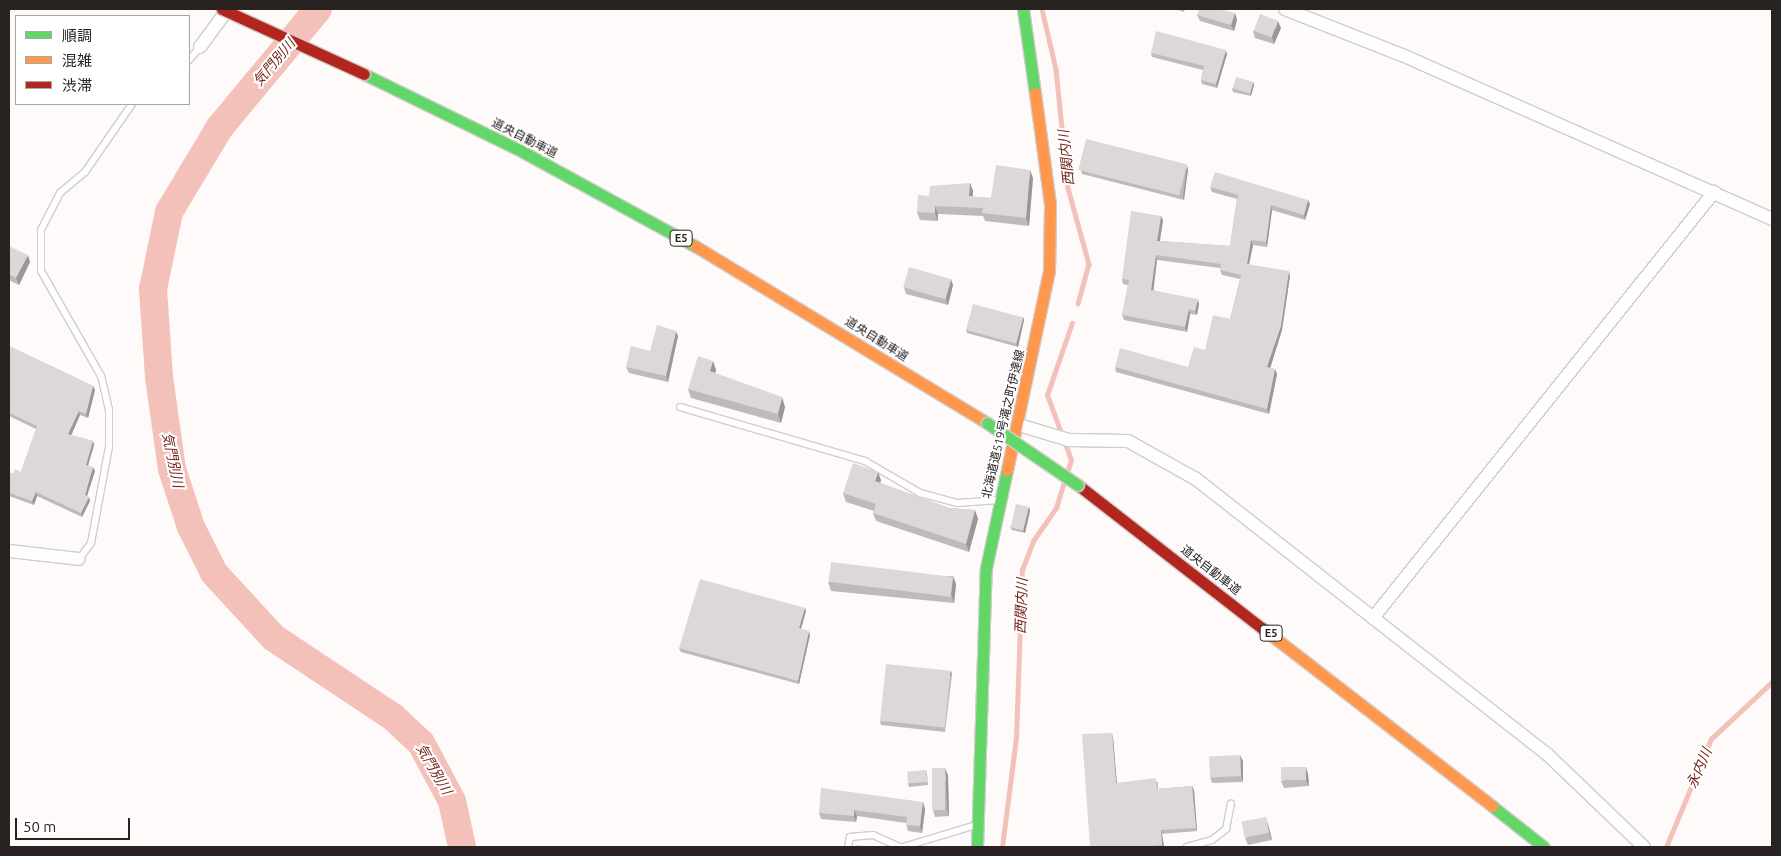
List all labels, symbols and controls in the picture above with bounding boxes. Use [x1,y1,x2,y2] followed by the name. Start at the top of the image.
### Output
[15,15,190,105] legend
[62,27,92,44] text: 順調
[250,35,298,89] water label: 気門別川
[62,52,92,69] text: 混雑
[62,77,92,94] text: 渋滞
[490,115,560,161] street label: 道央自動車道
[1055,129,1077,187] water label: 西関内川
[668,230,694,247] road number: E5
[843,314,911,364] street label: 道央自動車道
[979,348,1027,500] street label: 北海道道519号滝之町伊達線
[159,431,187,489] water label: 気門別川
[1178,542,1244,598] street label: 道央自動車道
[1012,578,1030,634] water label: 西関内川
[1258,624,1284,641] road number: E5
[413,741,455,797] water label: 気門別川
[1683,745,1715,791] water label: 永内川
[18,808,132,840] scale bar
[23,818,56,835] text: 50 m

